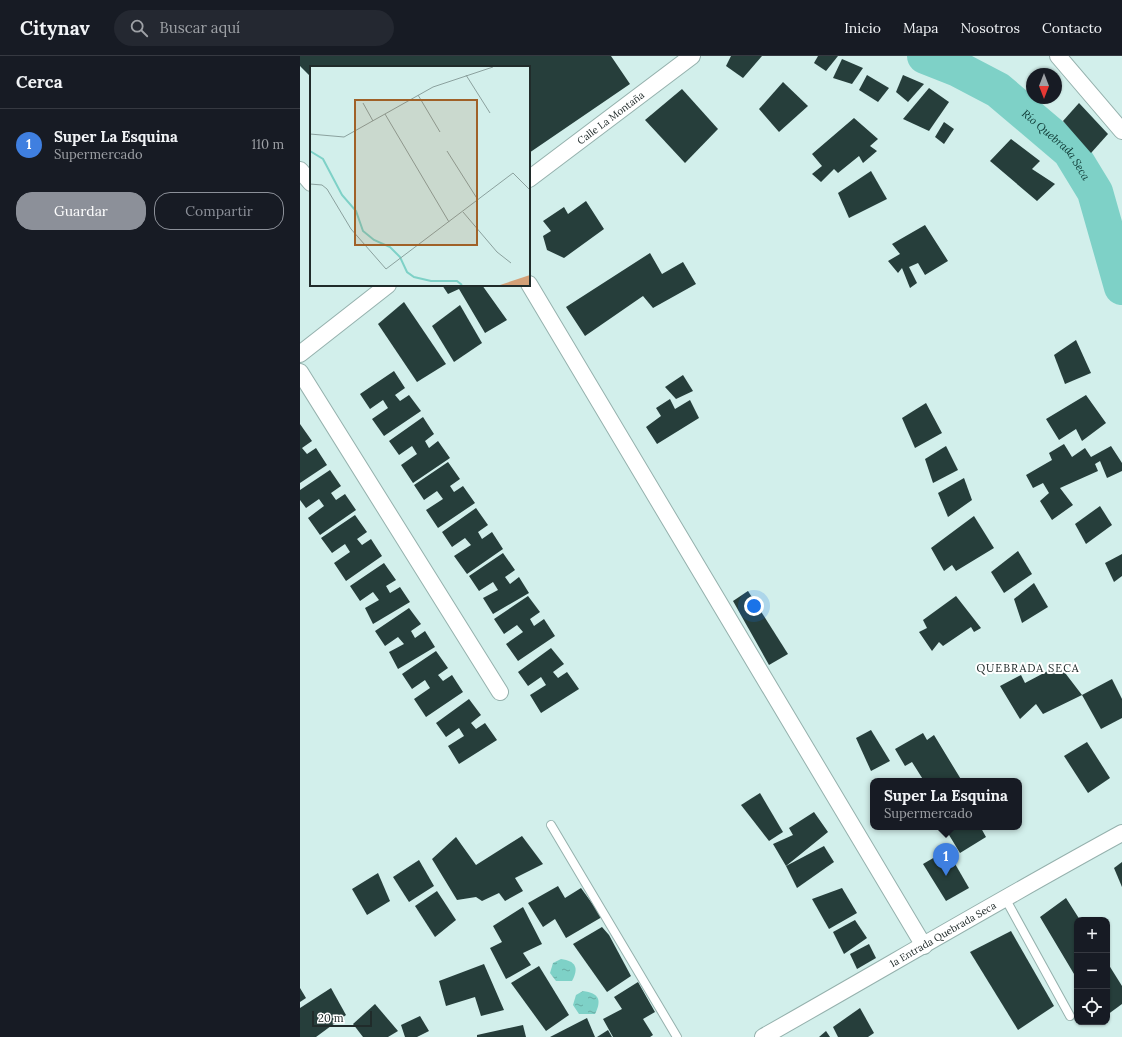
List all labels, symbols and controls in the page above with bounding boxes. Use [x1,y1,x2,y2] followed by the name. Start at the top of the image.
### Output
[114,10,394,46] search box
[20,16,90,40] text: Citynav
[128,17,150,39] icon: search
[160,18,240,37] text: Buscar aquí
[844,19,881,37] text: Inicio
[903,19,939,37] text: Mapa
[961,19,1020,37] text: Nosotros
[1042,19,1102,37] text: Contacto
[310,66,530,286] inset map
[1026,68,1062,104] north arrow
[16,71,63,93] text: Cerca
[575,88,647,147] street label: Calle La Montaña
[1019,106,1094,184] water label: Río Quebrada Seca
[54,127,178,146] text: Super La Esquina
[26,136,32,153] text: 1
[251,136,284,153] text: 110 m
[54,146,143,163] text: Supermercado
[16,192,146,230] button: Guardar
[154,192,284,230] button: Compartir
[744,596,764,616] your location
[976,661,1080,675] district label: QUEBRADA SECA
[870,778,1022,830] popup
[884,786,1008,805] text: Super La Esquina
[884,805,973,822] text: Supermercado
[933,843,959,876] pin: 1
[887,899,998,970] street label: 1a Entrada Quebrada Seca
[1074,917,1110,1025] map controls
[1074,917,1110,953] button: +
[1074,953,1110,989] button: −
[1074,989,1110,1025] button: locate
[312,1009,372,1028] scale bar
[318,1011,343,1025] text: 20 m

